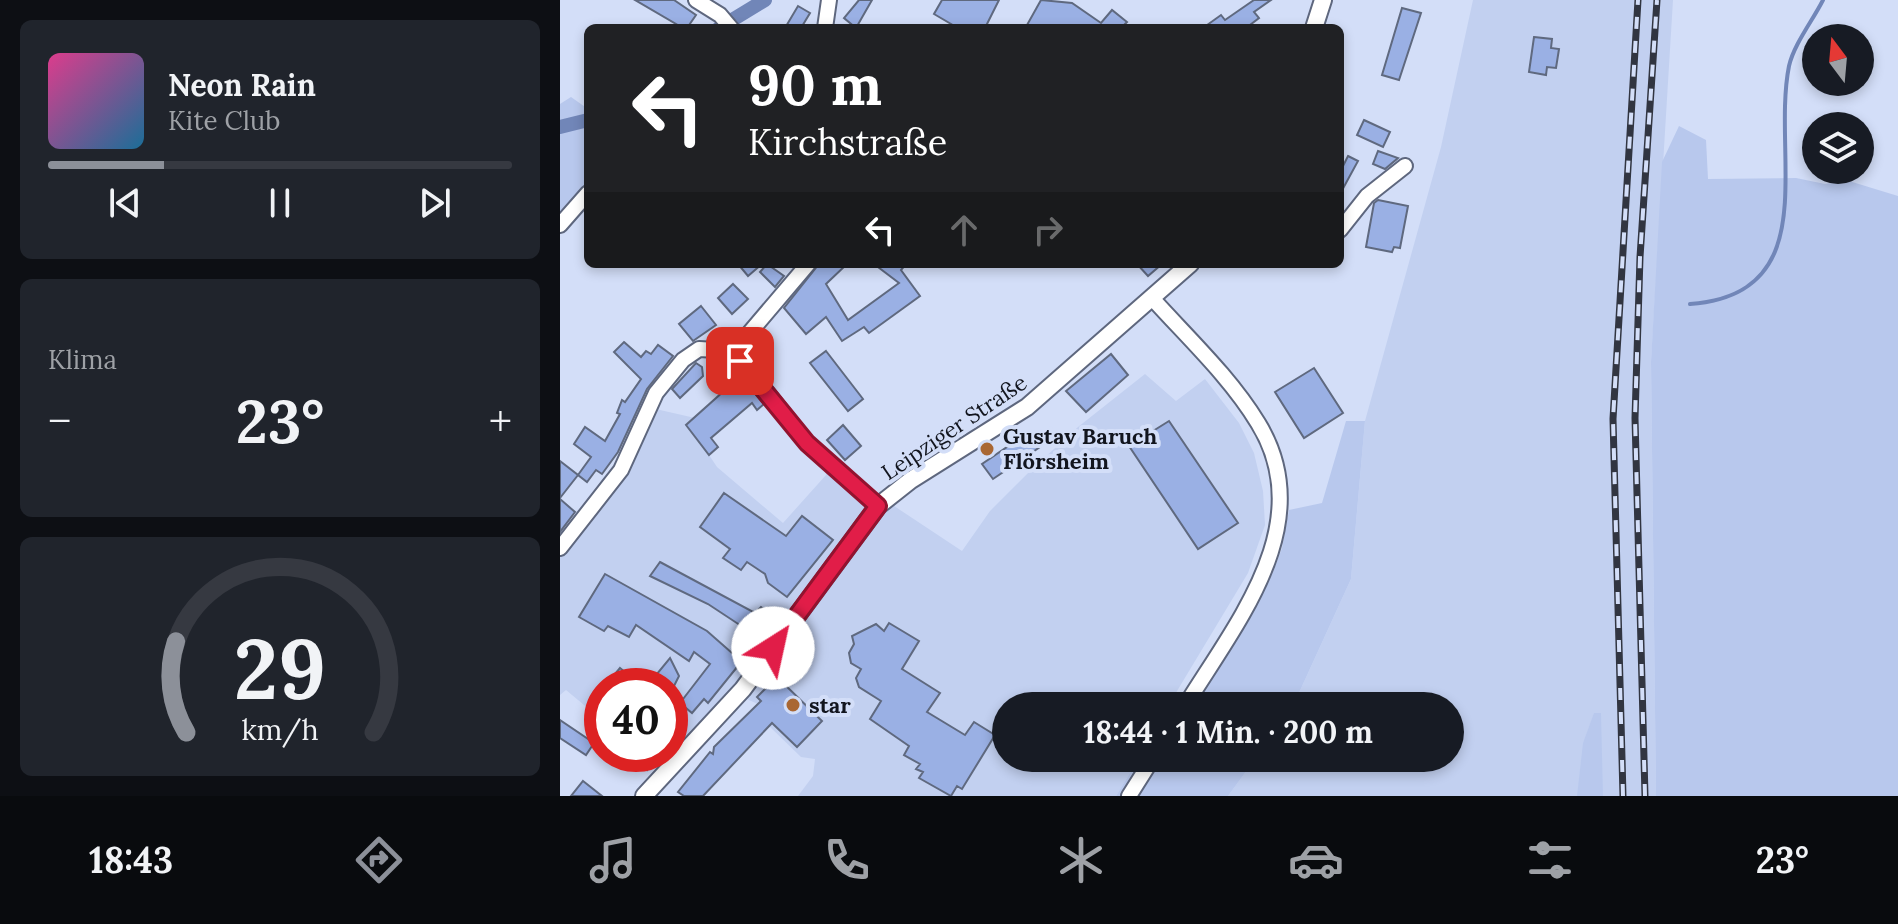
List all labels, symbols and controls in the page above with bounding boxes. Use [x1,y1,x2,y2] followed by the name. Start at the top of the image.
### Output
[1802,24,1874,96] north arrow
[1802,24,1874,184] map controls
[748,49,882,120] text: 90 m
[616,56,720,160] icon: left
[168,66,316,104] text: Neon Rain
[168,104,280,137] text: Kite Club
[1802,112,1874,184] button: layers
[748,119,947,165] text: Kirchstraße
[103,181,147,225] icon: previous
[258,181,302,225] icon: pause
[413,181,457,225] icon: next
[858,208,902,252] icon: left
[942,208,986,252] icon: ahead
[1026,208,1070,252] icon: right
[706,327,774,395] pin
[718,339,762,383] icon: arrive
[48,343,117,376] text: Klima
[876,368,1032,486] street label: Leipziger Straße
[236,383,324,459] text: 23°
[48,393,71,449] text: −
[489,393,512,449] text: +
[1003,422,1157,475] place label: Gustav Baruch Flörsheim
[978,440,996,458] marker: Gustav Baruch Flörsheim
[731,606,815,690] position arrow
[234,614,326,721] text: 29
[584,668,688,772] speed limit sign: 40
[809,691,851,719] place label: star
[784,696,802,714] marker: star
[241,711,319,748] text: km/h
[1083,713,1373,751] text: 18:44 · 1 Min. · 200 m
[351,832,407,888] icon: directions
[585,832,641,888] icon: music
[819,832,875,888] icon: phone
[1053,832,1109,888] icon: climate
[1288,832,1344,888] icon: car
[1522,832,1578,888] icon: filters
[89,837,173,883] text: 18:43
[1756,837,1809,883] text: 23°

